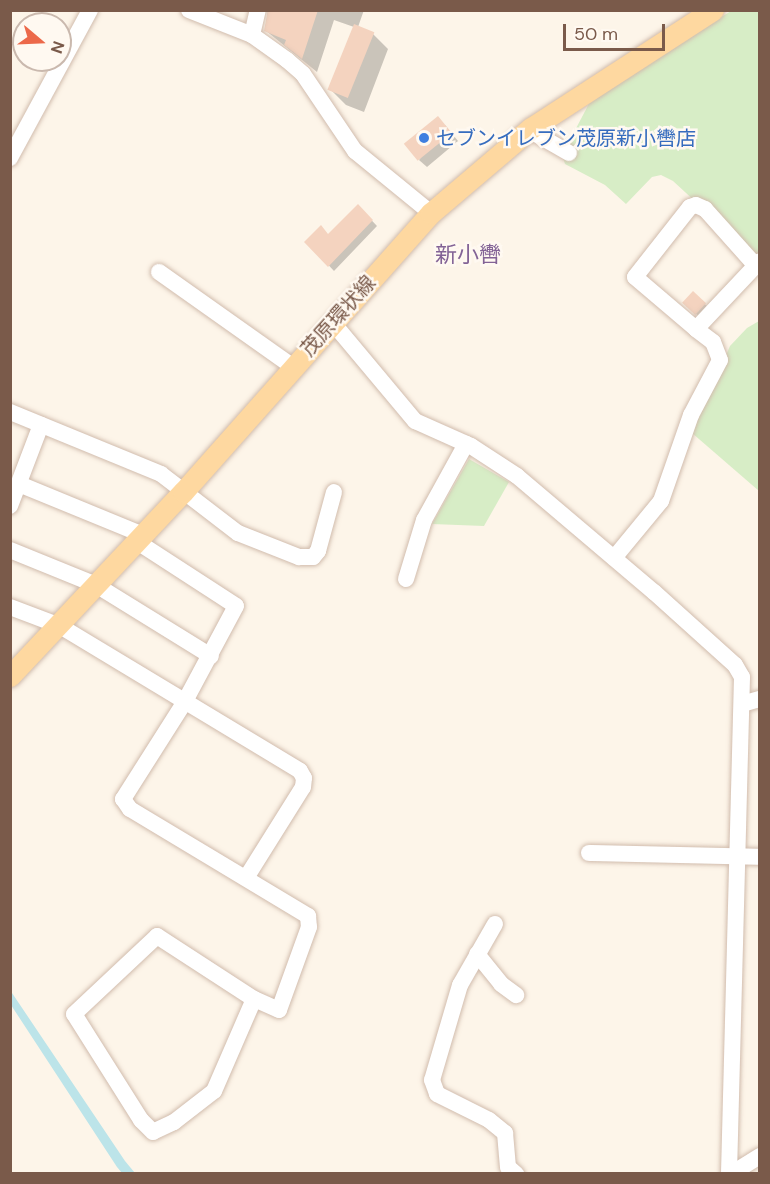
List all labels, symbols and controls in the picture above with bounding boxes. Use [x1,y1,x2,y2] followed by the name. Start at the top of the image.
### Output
[12,12,72,72] north arrow
[566,12,668,50] scale bar
[574,22,618,46] text: 50 m
[46,38,69,56] text: N
[436,126,696,150] place label: セブンイレブン茂原新小轡店
[417,131,431,145] marker: セブンイレブン茂原新小轡店
[435,242,501,268] district label: 新小轡
[296,271,380,361] street label: 茂原環状線

